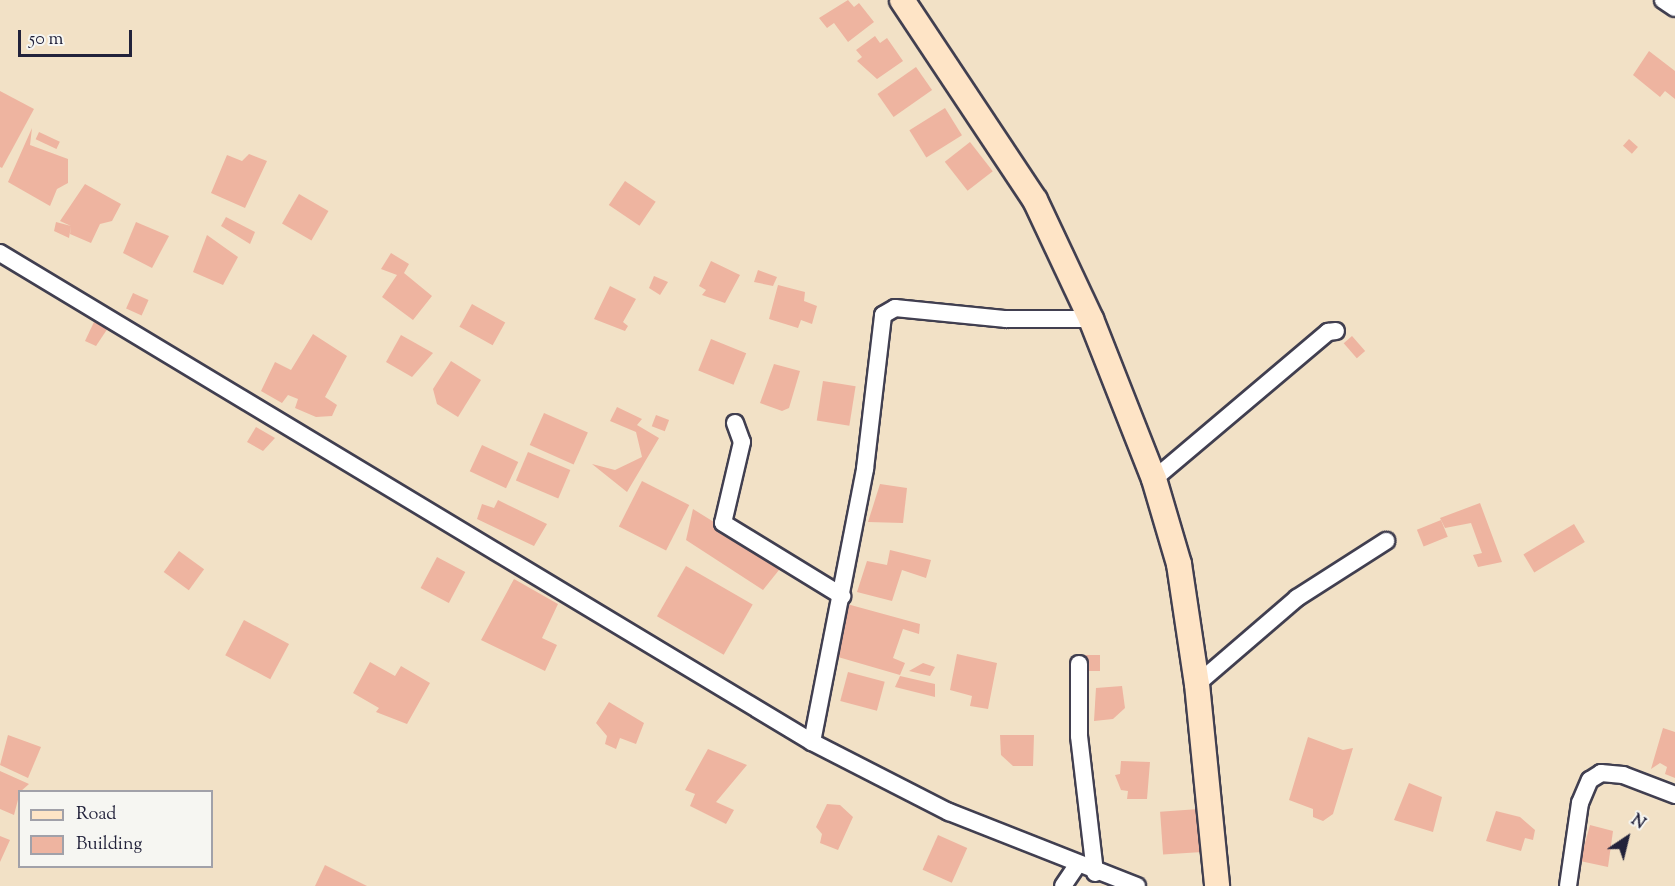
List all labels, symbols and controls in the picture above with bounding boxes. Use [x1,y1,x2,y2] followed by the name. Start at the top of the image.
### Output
[21,18,135,56] scale bar
[29,27,63,53] text: 50 m
[18,790,213,868] legend
[76,802,116,828] text: Road
[1597,808,1657,868] north arrow
[1626,810,1649,836] text: N
[76,832,142,858] text: Building

